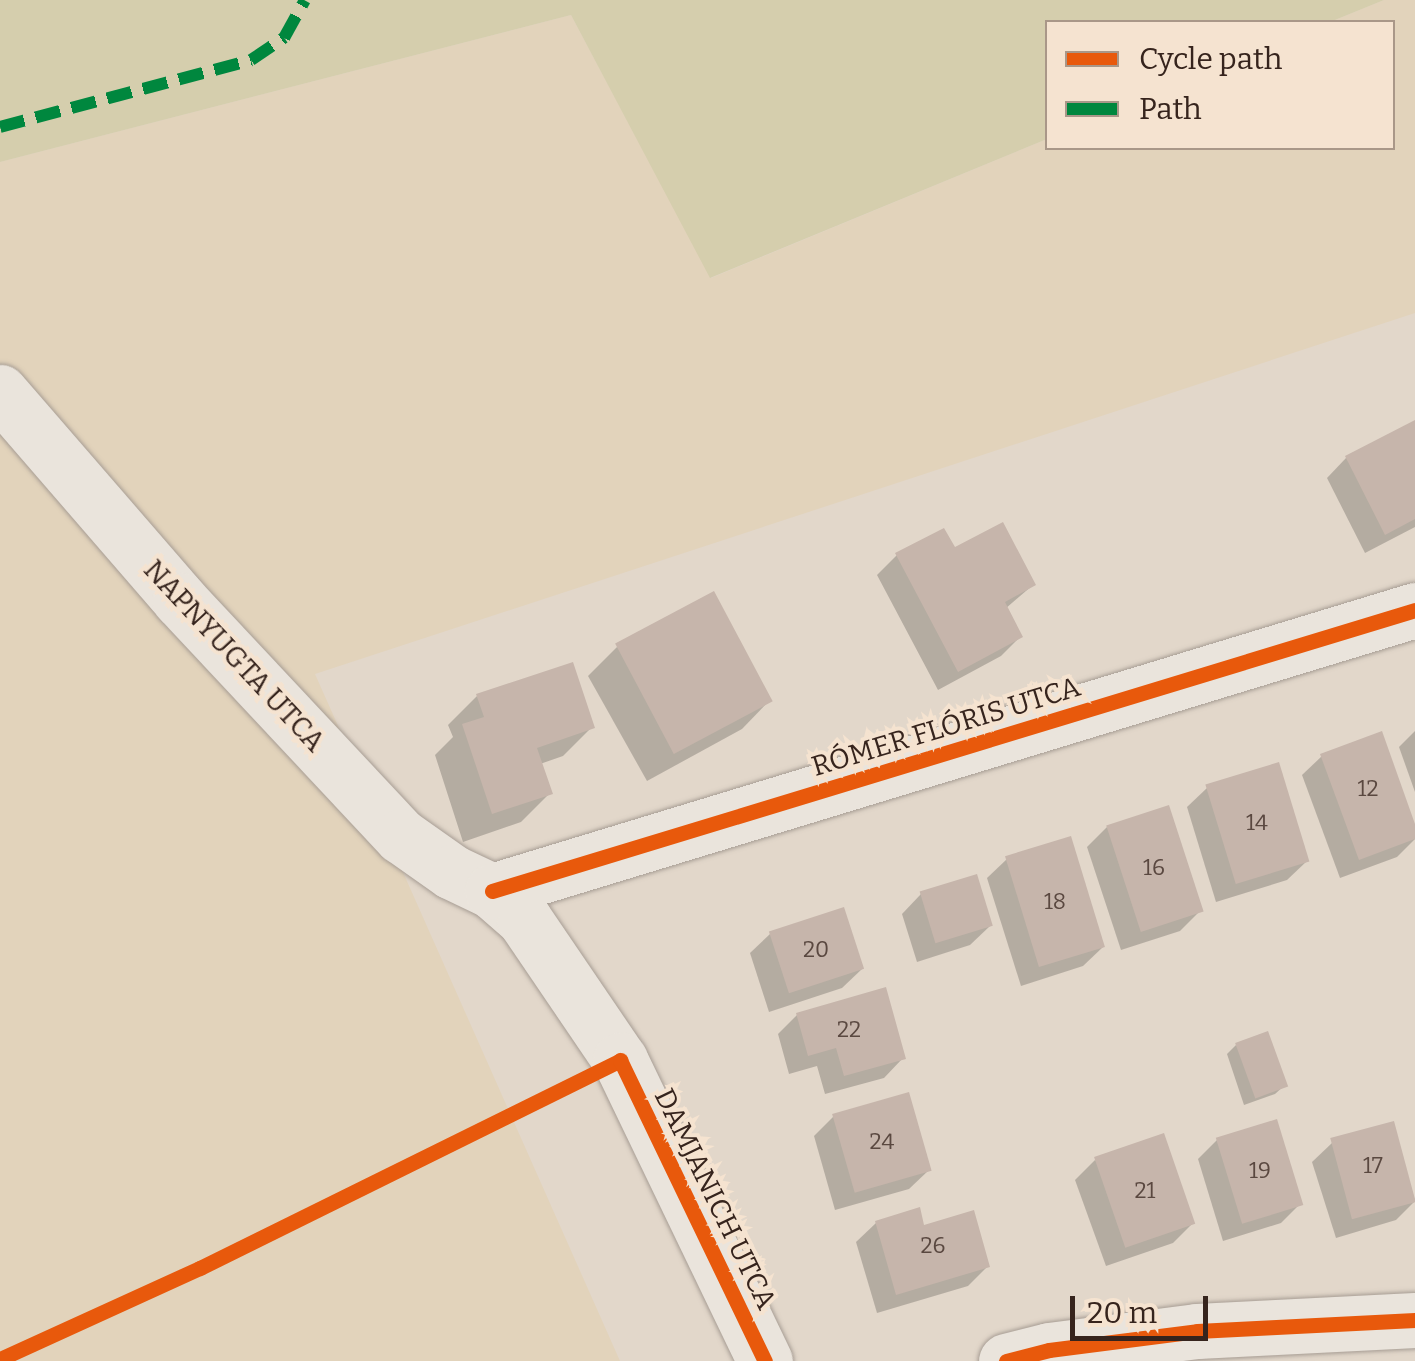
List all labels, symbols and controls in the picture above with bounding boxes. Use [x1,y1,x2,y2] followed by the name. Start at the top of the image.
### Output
[1045,20,1395,150] legend
[1139,41,1282,77] text: Cycle path
[1139,91,1202,127] text: Path
[137,553,331,759] street label: NAPNYUGTA UTCA
[808,670,1084,784] street label: RÓMER FLÓRIS UTCA
[1358,776,1378,802] house number: 12
[1246,810,1268,836] house number: 14
[1143,855,1165,881] house number: 16
[1044,889,1066,915] house number: 18
[803,937,829,963] house number: 20
[837,1017,861,1043] house number: 22
[647,1083,783,1315] street label: DAMJANICH UTCA
[870,1129,894,1155] house number: 24
[1363,1153,1383,1179] house number: 17
[1249,1158,1271,1184] house number: 19
[1135,1178,1155,1204] house number: 21
[921,1233,945,1259] house number: 26
[1075,1276,1212,1338] scale bar
[1087,1295,1157,1331] text: 20 m

